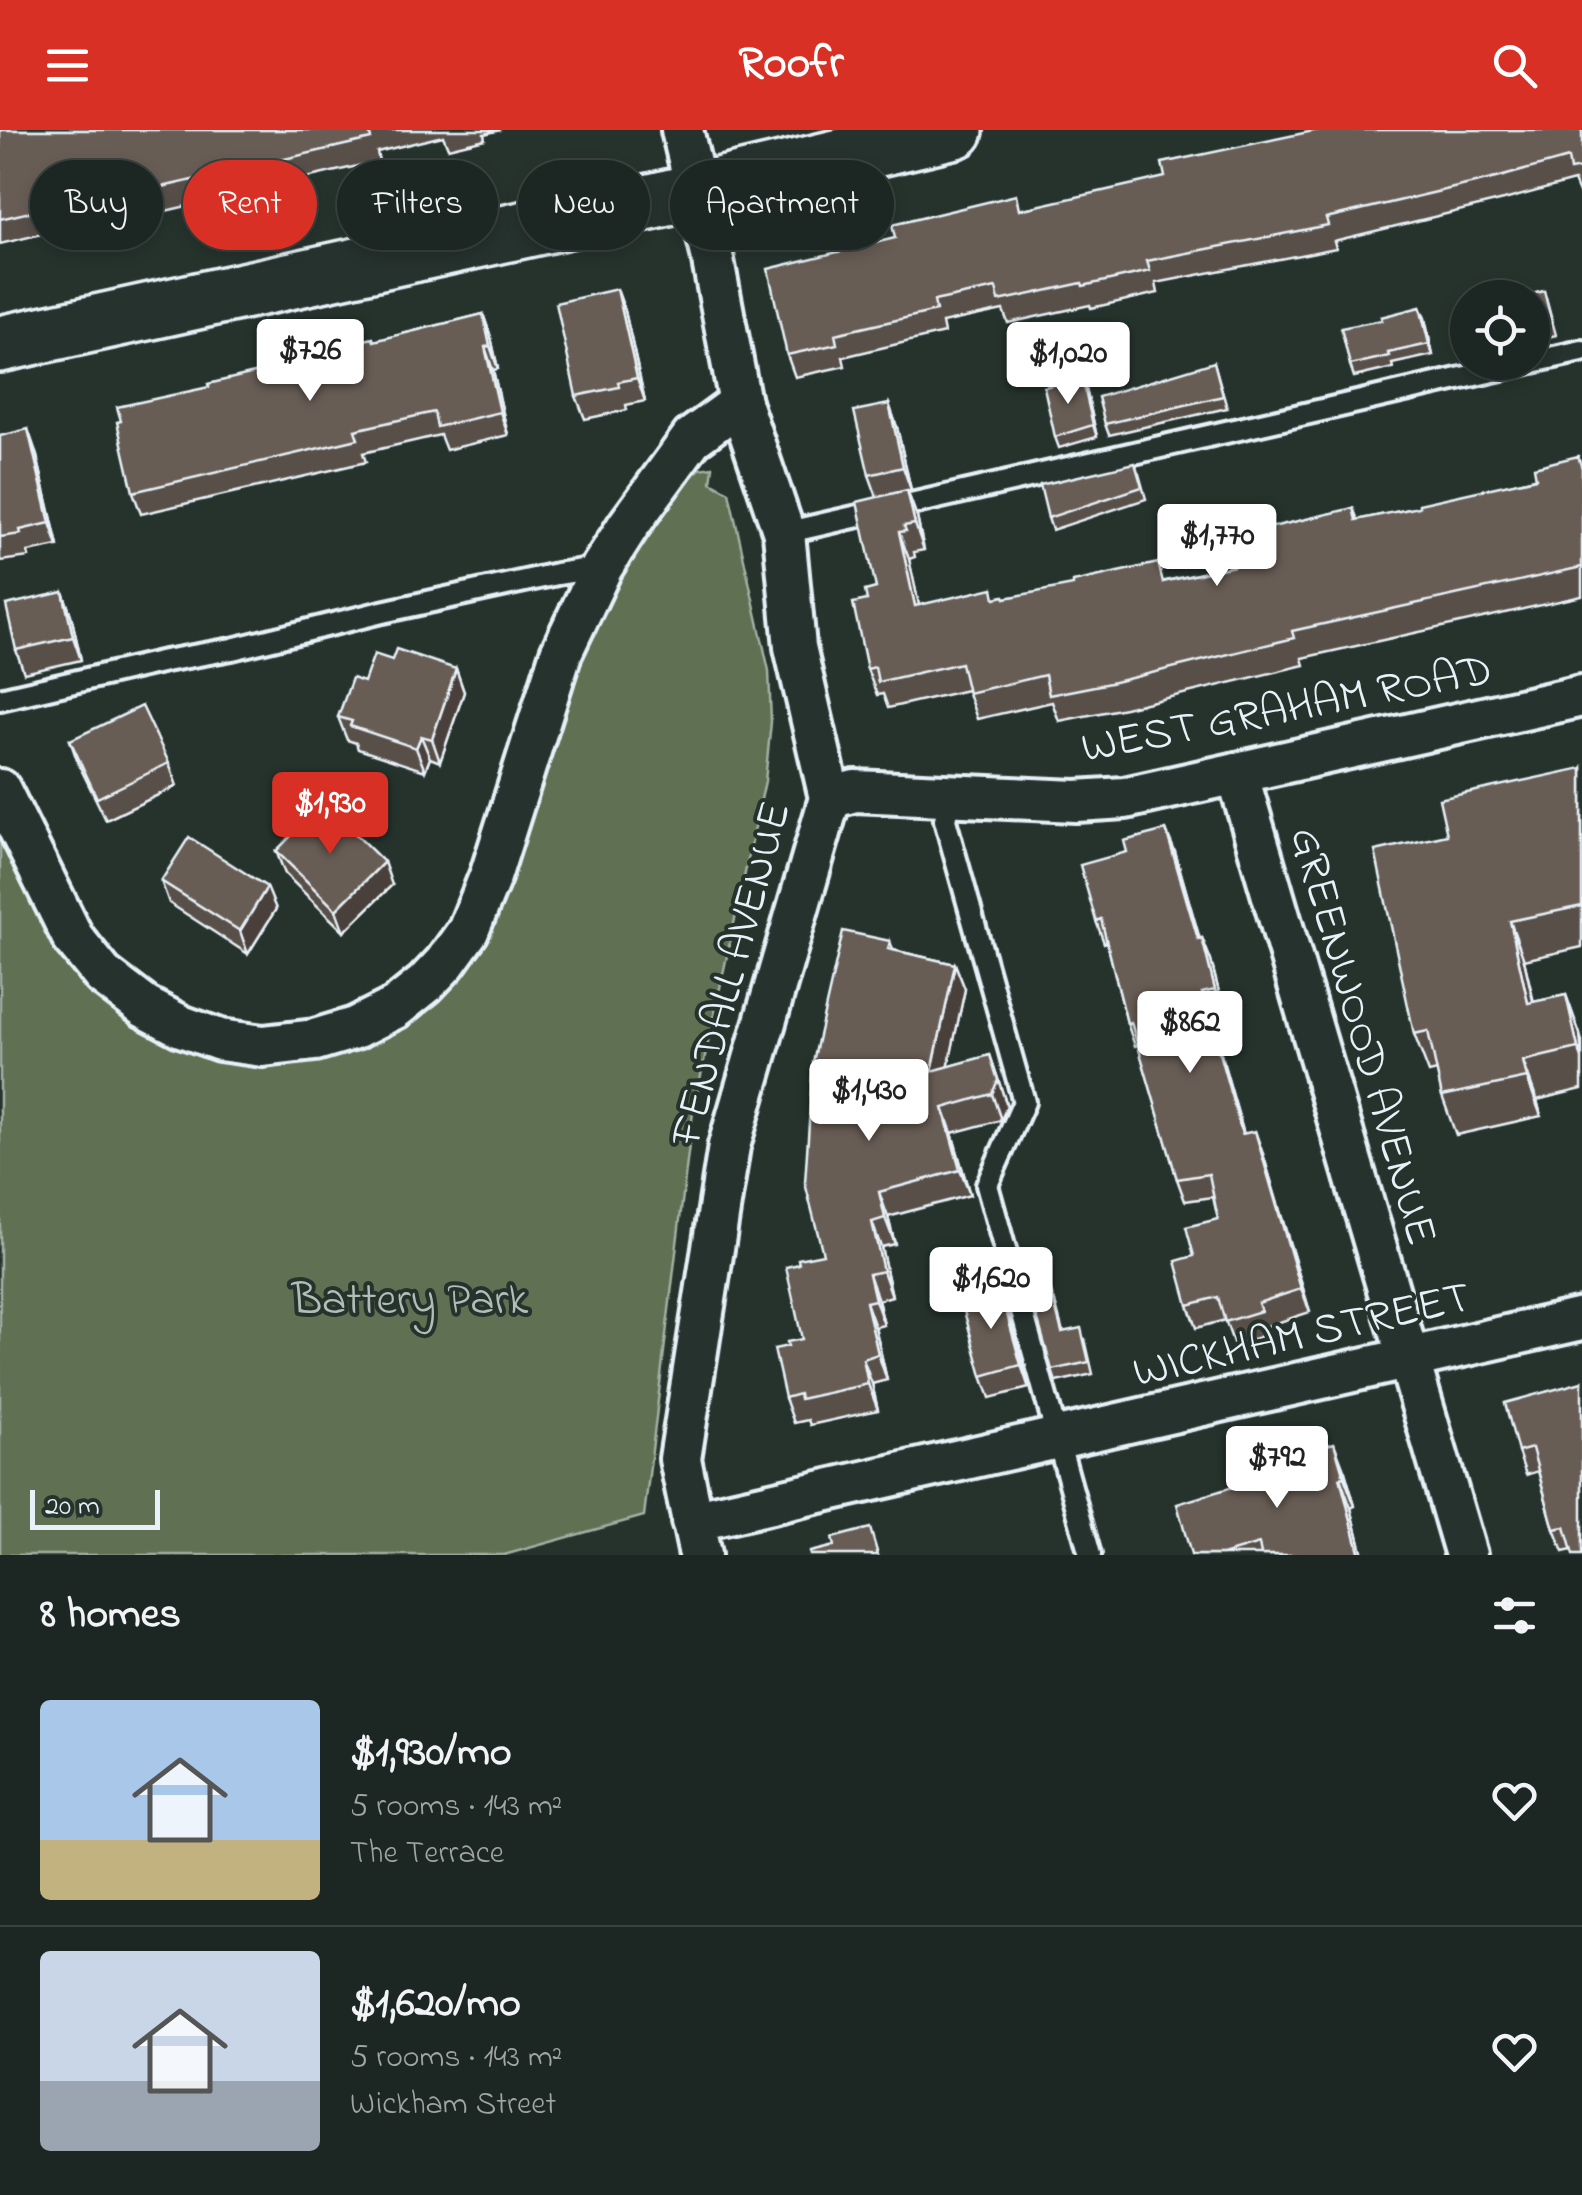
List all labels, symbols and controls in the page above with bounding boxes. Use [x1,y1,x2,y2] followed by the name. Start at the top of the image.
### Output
[738,32,844,98] text: Roofr
[40,38,95,93] icon: menu
[1487,38,1542,93] icon: search
[30,160,163,250] chip: Buy
[183,160,317,250] chip: Rent
[337,160,498,250] chip: Filters
[518,160,650,250] chip: New
[670,160,894,250] chip: Apartment
[1450,280,1550,380] map controls
[1450,280,1550,380] button: locate
[251,319,369,404] pin: $726
[987,322,1149,407] pin: $1,020
[279,328,341,375] text: $726
[1029,331,1107,378] text: $1,020
[1136,504,1298,589] pin: $1,770
[1179,513,1255,560] text: $1,770
[1076,639,1498,783] street label: WEST GRAHAM ROAD
[249,772,411,857] pin: $1,930
[294,781,366,828] text: $1,930
[655,795,811,1155] street label: FENDALL AVENUE
[1270,820,1452,1253] street label: GREENWOOD AVENUE
[1131,991,1249,1076] pin: $862
[1159,1000,1221,1047] text: $862
[788,1059,950,1144] pin: $1,430
[831,1068,907,1115] text: $1,430
[910,1247,1072,1332] pin: $1,620
[952,1256,1030,1303] text: $1,620
[1127,1266,1477,1408] street label: WICKHAM STREET
[291,1269,529,1335] park label: Battery Park
[1218,1426,1336,1511] pin: $792
[1248,1435,1306,1482] text: $792
[30,1485,160,1530] scale bar
[45,1487,100,1528] text: 20 m
[40,1585,181,1646] text: 8 homes
[1487,1588,1542,1643] icon: filters
[350,1723,512,1784] text: $1,930/mo
[120,1740,240,1860] icon: home
[1487,1773,1542,1828] icon: heart
[350,1784,562,1831] text: 5 rooms · 143 m²
[350,1831,504,1878] text: The Terrace
[350,1974,521,2035] text: $1,620/mo
[120,1991,240,2111] icon: home
[1487,2024,1542,2079] icon: heart
[350,2035,562,2082] text: 5 rooms · 143 m²
[350,2082,556,2129] text: Wickham Street

